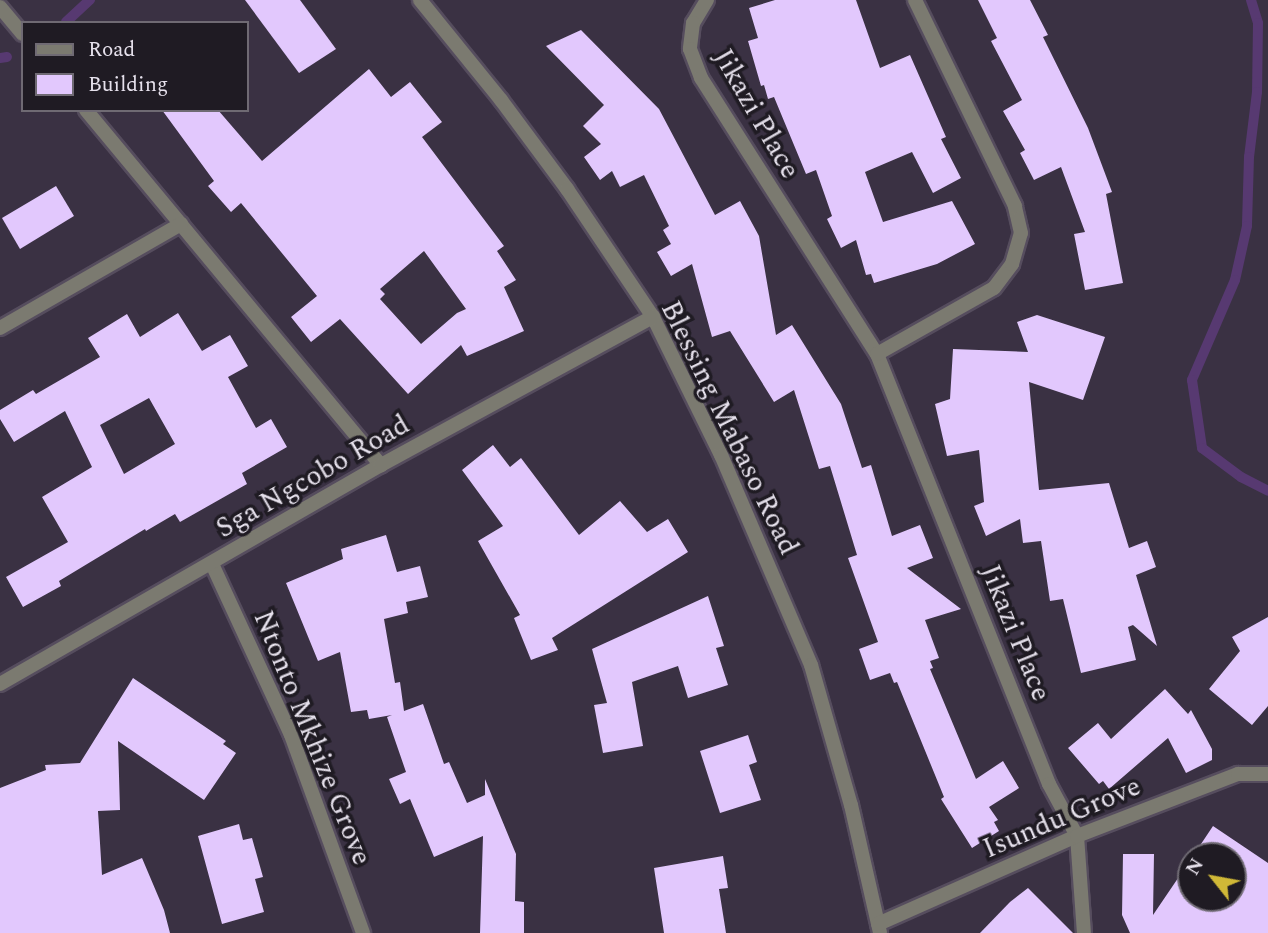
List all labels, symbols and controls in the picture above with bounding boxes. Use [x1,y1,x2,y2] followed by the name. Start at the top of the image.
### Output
[21,21,248,112] legend
[88,34,135,66] text: Road
[705,43,807,185] street label: Jikazi Place
[88,69,168,101] text: Building
[653,296,805,560] street label: Blessing Mabaso Road
[210,408,416,546] street label: Sga Ngcobo Road
[972,560,1058,706] street label: Jikazi Place
[246,606,378,870] street label: Ntonto Mkhize Grove
[978,770,1146,866] street label: Isundu Grove
[1177,842,1247,912] north arrow
[1179,853,1212,881] text: N

